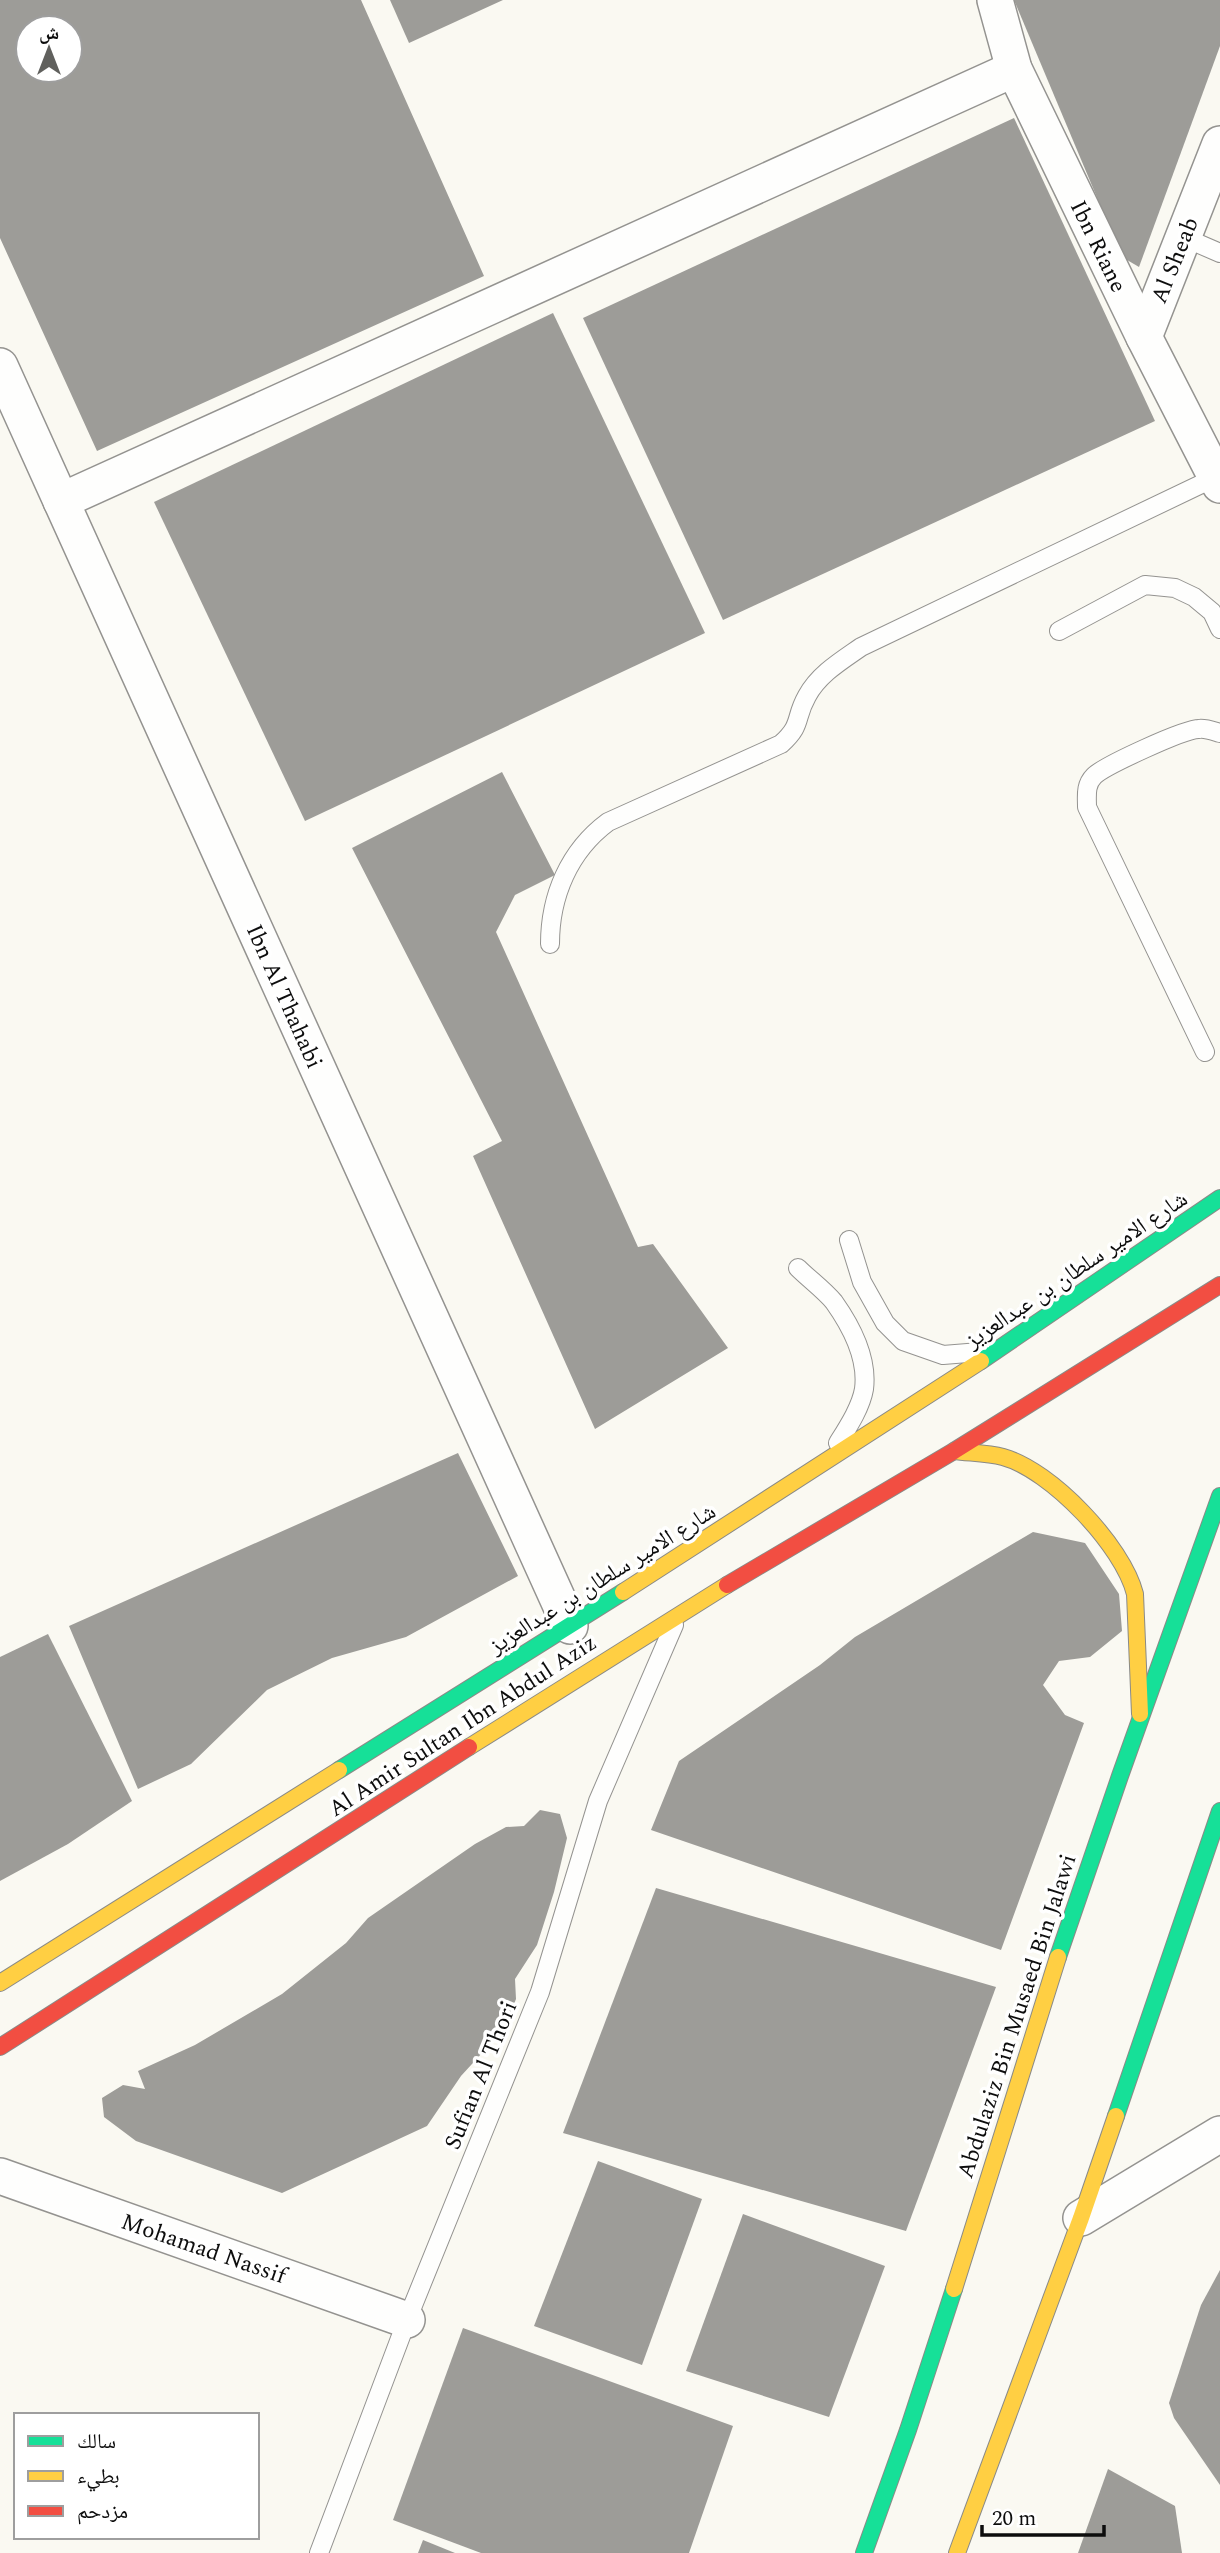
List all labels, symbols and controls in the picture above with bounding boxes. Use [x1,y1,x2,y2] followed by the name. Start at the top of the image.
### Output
[14,14,84,84] north arrow
[39,19,59,48] text: ش
[1060,194,1135,299] street label: Ibn Riane
[1142,212,1209,309] street label: Al Sheab
[236,919,331,1074] street label: Ibn Al Thahabi
[958,1182,1195,1359] street label: شارع الامير سلطان بن عبدالعزيز
[482,1495,723,1664] street label: شارع الامير سلطان بن عبدالعزيز
[322,1626,604,1826] street label: Al Amir Sultan Ibn Abdul Aziz
[948,1850,1086,2183] street label: Abdulaziz Bin Musaed Bin Jalawi
[436,1996,527,2155] street label: Sufian Al Thori
[116,2205,293,2295] street label: Mohamad Nassif
[14,2413,259,2539] legend
[77,2426,116,2458] text: سالك
[77,2461,120,2493] text: بطيء
[982,2494,1104,2538] scale bar
[77,2496,128,2528] text: مزدحم
[992,2503,1036,2535] text: 20 m

